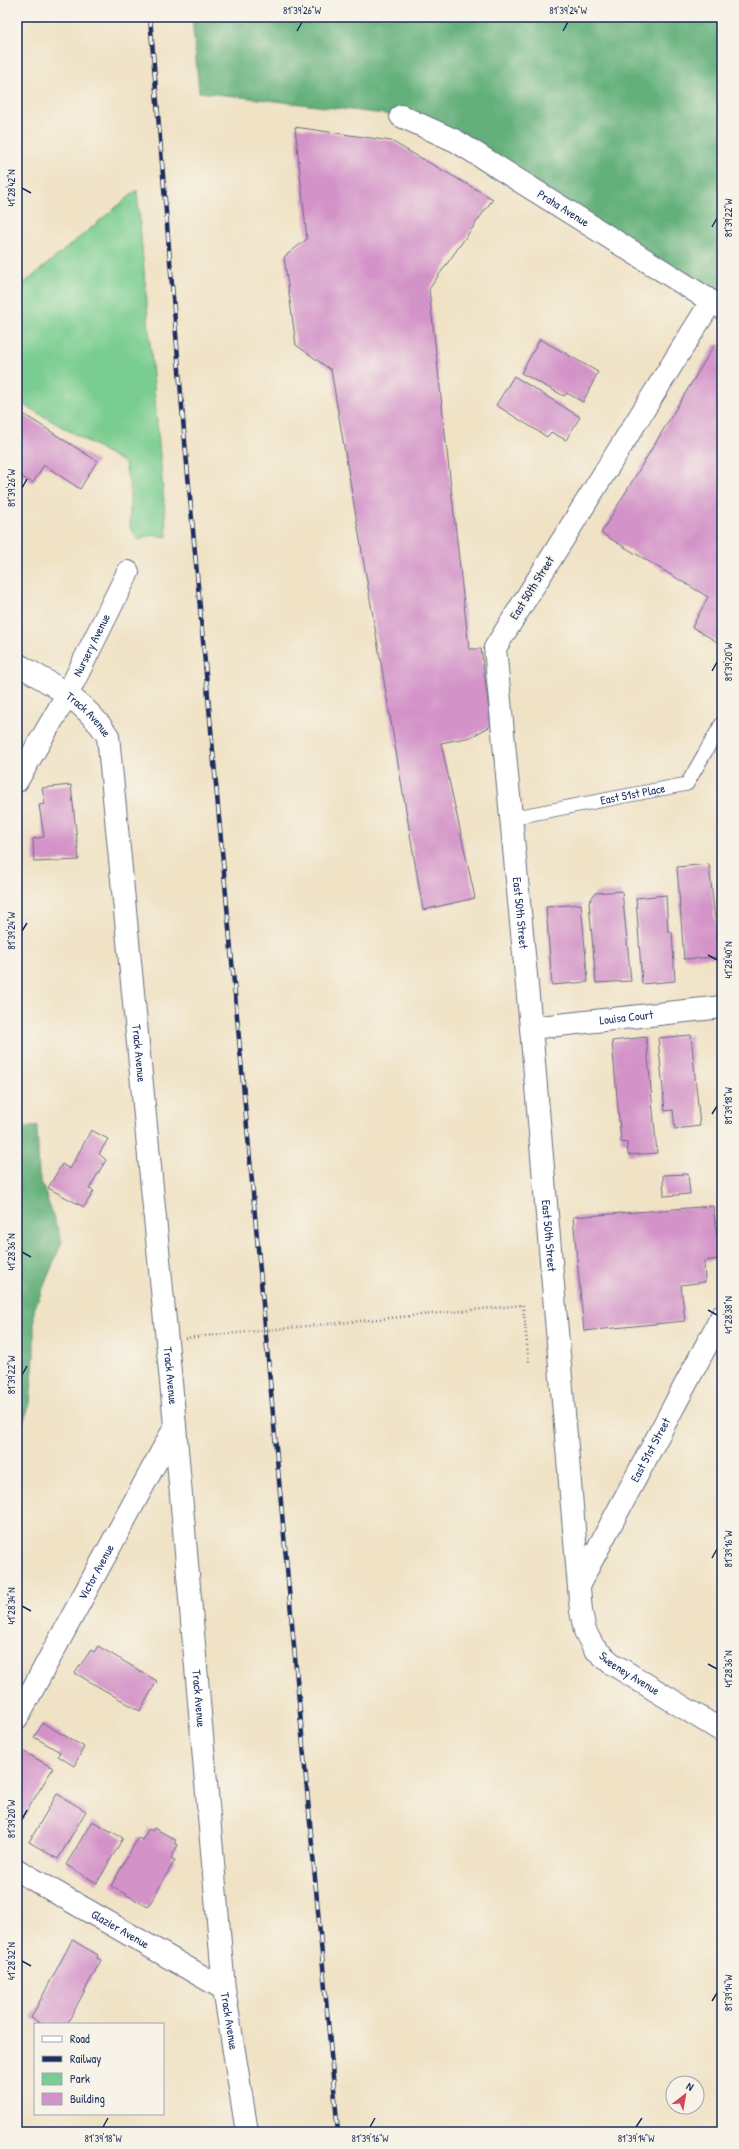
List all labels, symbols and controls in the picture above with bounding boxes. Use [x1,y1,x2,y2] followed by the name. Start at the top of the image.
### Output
[283,4,322,17] text: 81°39'26"W
[549,4,588,17] text: 81°39'24"W
[5,169,18,207] text: 41°28'42"N
[534,185,593,231] street label: Praha Avenue
[722,198,735,237] text: 81°39'22"W
[5,468,18,507] text: 81°39'26"W
[505,552,558,623] street label: East 50th Street
[68,611,114,679] street label: Nursery Avenue
[722,642,735,681] text: 81°39'20"W
[63,687,115,740] street label: Track Avenue
[599,779,667,809] street label: East 51st Place
[509,876,533,950] street label: East 50th Street
[5,911,18,950] text: 81°39'24"W
[722,942,735,978] text: 41°28'40"N
[599,1006,655,1028] street label: Louisa Court
[128,1024,151,1083] street label: Track Avenue
[722,1087,735,1125] text: 81°39'18"W
[538,1199,561,1273] street label: East 50th Street
[5,1233,18,1271] text: 41°28'36"N
[722,1296,735,1334] text: 41°28'38"N
[160,1346,182,1405] street label: Track Avenue
[5,1355,18,1394] text: 81°39'22"W
[626,1414,675,1485] street label: East 51st Street
[722,1530,735,1567] text: 81°39'16"W
[74,1541,118,1603] street label: Victor Avenue
[5,1588,18,1624] text: 41°28'34"N
[595,1647,663,1699] street label: Sweeney Avenue
[722,1650,735,1688] text: 41°28'36"N
[188,1669,210,1728] street label: Track Avenue
[5,1799,18,1838] text: 81°39'20"W
[88,1906,153,1952] street label: Glazier Avenue
[5,1942,18,1980] text: 41°28'32"N
[722,1974,735,2011] text: 81°39'14"W
[217,1991,243,2051] street label: Track Avenue
[34,2023,164,2115] legend
[70,2030,90,2047] text: Road
[70,2050,101,2067] text: Railway
[70,2070,90,2087] text: Park
[665,2075,705,2115] north arrow
[684,2079,696,2094] text: N
[70,2090,105,2107] text: Building
[84,2132,122,2145] text: 81°39'18"W
[352,2132,389,2145] text: 81°39'16"W
[618,2132,655,2145] text: 81°39'14"W

